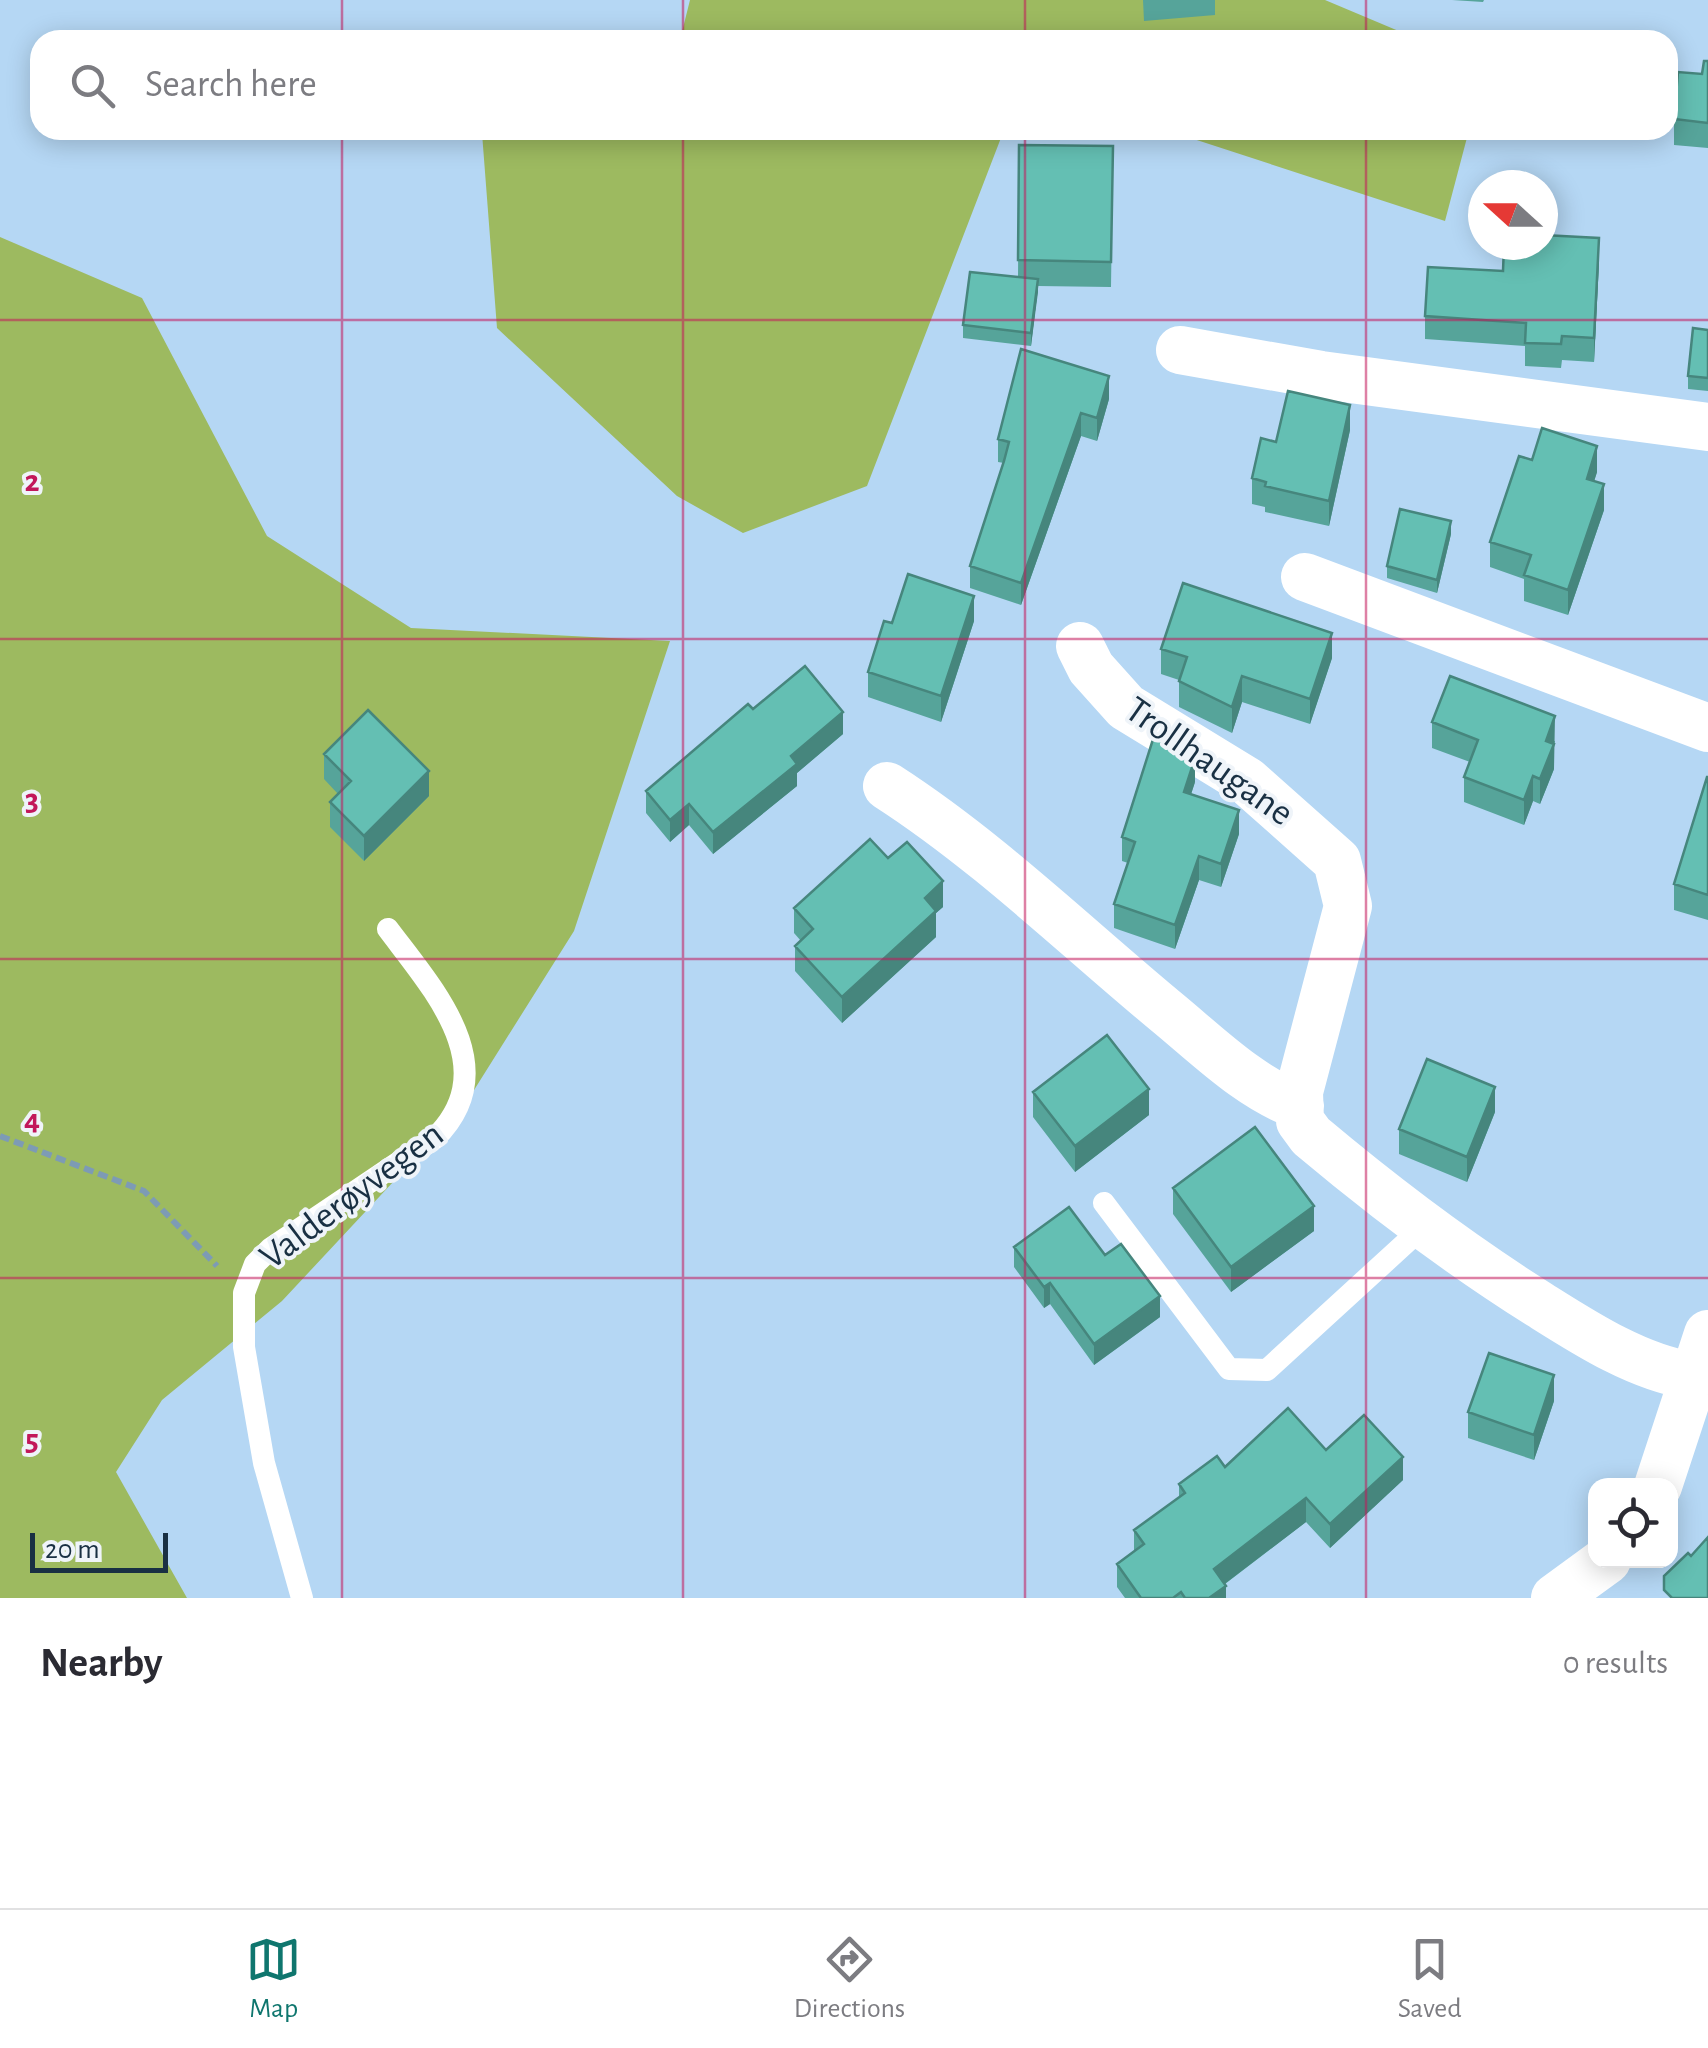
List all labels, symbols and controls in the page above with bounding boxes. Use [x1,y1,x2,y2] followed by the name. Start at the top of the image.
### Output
[30,30,1678,140] search box
[65,58,120,113] icon: search
[145,66,317,104] text: Search here
[1468,170,1558,260] north arrow
[24,465,40,497] text: 2
[1118,691,1300,833] street label: Trollhaugane
[25,784,39,816] text: 3
[24,1104,40,1136] text: 4
[253,1115,451,1277] street label: Valderøyvegen
[25,1424,39,1456] text: 5
[1588,1478,1678,1568] map controls
[1588,1478,1678,1568] button: locate
[30,1528,168,1572] scale bar
[45,1536,100,1564] text: 20 m
[40,1642,163,1684] text: Nearby
[1563,1647,1668,1679] text: 0 results
[246,1932,301,2026] tab: Map
[794,1932,905,2026] tab: Directions
[1398,1932,1462,2026] tab: Saved

